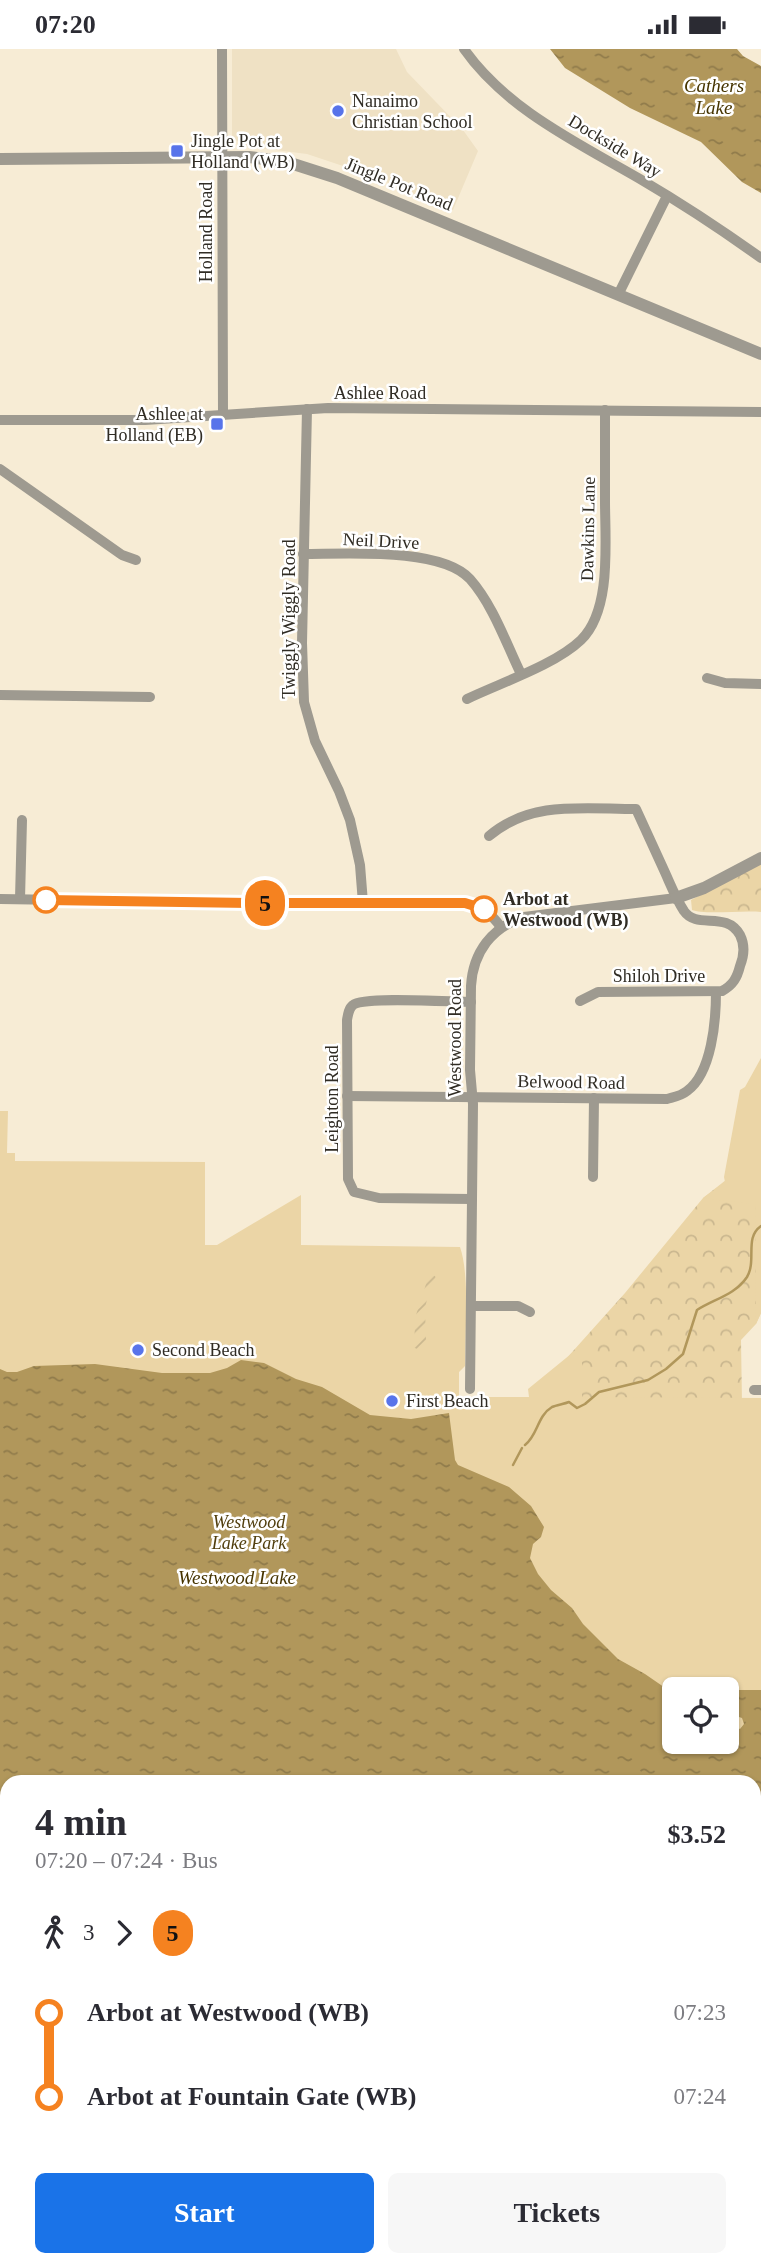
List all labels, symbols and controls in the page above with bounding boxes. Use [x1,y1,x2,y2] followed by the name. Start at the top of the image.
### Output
[35,10,96,39] text: 07:20
[684,75,744,118] water label: Cathers Lake
[352,91,473,132] place label: Nanaimo Christian School
[330,103,346,119] marker: Nanaimo Christian School
[565,110,665,182] street label: Dockside Way
[191,131,294,173] place label: Jingle Pot at Holland (WB)
[169,143,185,159] marker: Jingle Pot at Holland (WB)
[342,153,456,215] street label: Jingle Pot Road
[196,182,216,282] street label: Holland Road
[334,383,426,403] street label: Ashlee Road
[106,404,203,446] place label: Ashlee at Holland (EB)
[209,416,225,432] marker: Ashlee at Holland (EB)
[577,477,599,581] street label: Dawkins Lane
[342,529,420,553] street label: Neil Drive
[279,539,299,699] street label: Twiggly Wiggly Road
[242,880,288,926] line badge: 5
[33,887,59,913] unlabelled marker
[503,889,629,931] place label: Arbot at Westwood (WB)
[259,890,271,916] text: 5
[471,896,497,922] marker: Arbot at Westwood (WB)
[613,966,705,986] street label: Shiloh Drive
[445,979,465,1097] street label: Westwood Road
[322,1045,342,1153] street label: Leighton Road
[517,1071,625,1093] street label: Belwood Road
[152,1340,254,1360] place label: Second Beach
[130,1342,146,1358] marker: Second Beach
[406,1391,489,1411] place label: First Beach
[384,1393,400,1409] marker: First Beach
[211,1512,287,1553] park label: Westwood Lake Park
[178,1567,296,1588] water label: Westwood Lake
[662,1677,739,1754] map controls
[662,1677,739,1754] button: locate
[35,1801,127,1843] text: 4 min
[668,1820,726,1849] text: $3.52
[35,1848,218,1873] text: 07:20 – 07:24 · Bus
[35,1914,73,1952] icon: walk
[105,1914,143,1952] icon: forward
[83,1920,95,1945] text: 3
[167,1920,179,1946] text: 5
[87,1998,369,2027] text: Arbot at Westwood (WB)
[674,2000,726,2025] text: 07:23
[87,2082,416,2111] text: Arbot at Fountain Gate (WB)
[674,2084,726,2109] text: 07:24
[35,2173,374,2253] button: Start
[388,2173,726,2253] button: Tickets

